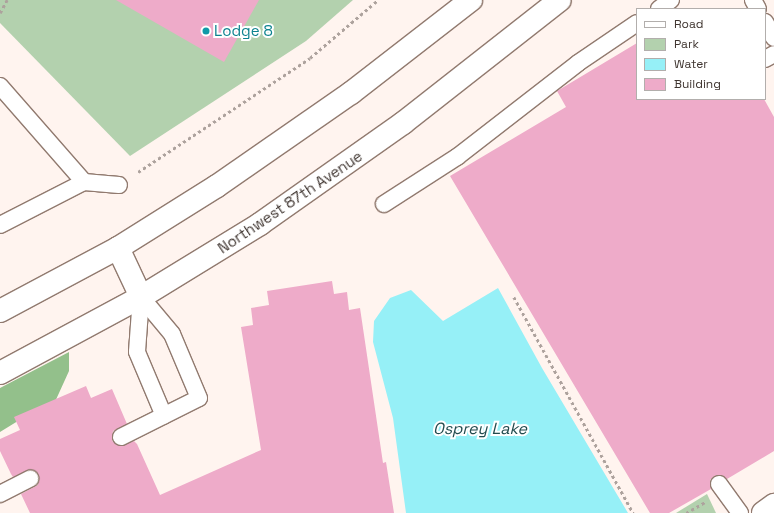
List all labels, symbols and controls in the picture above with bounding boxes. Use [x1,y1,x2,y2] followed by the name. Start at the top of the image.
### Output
[636,8,766,100] legend
[674,16,703,32] text: Road
[214,22,273,40] place label: Lodge 8
[201,26,211,36] marker: Lodge 8
[674,36,699,52] text: Park
[674,56,708,72] text: Water
[674,76,721,92] text: Building
[214,147,366,257] street label: Northwest 87th Avenue
[433,419,527,439] water label: Osprey Lake

